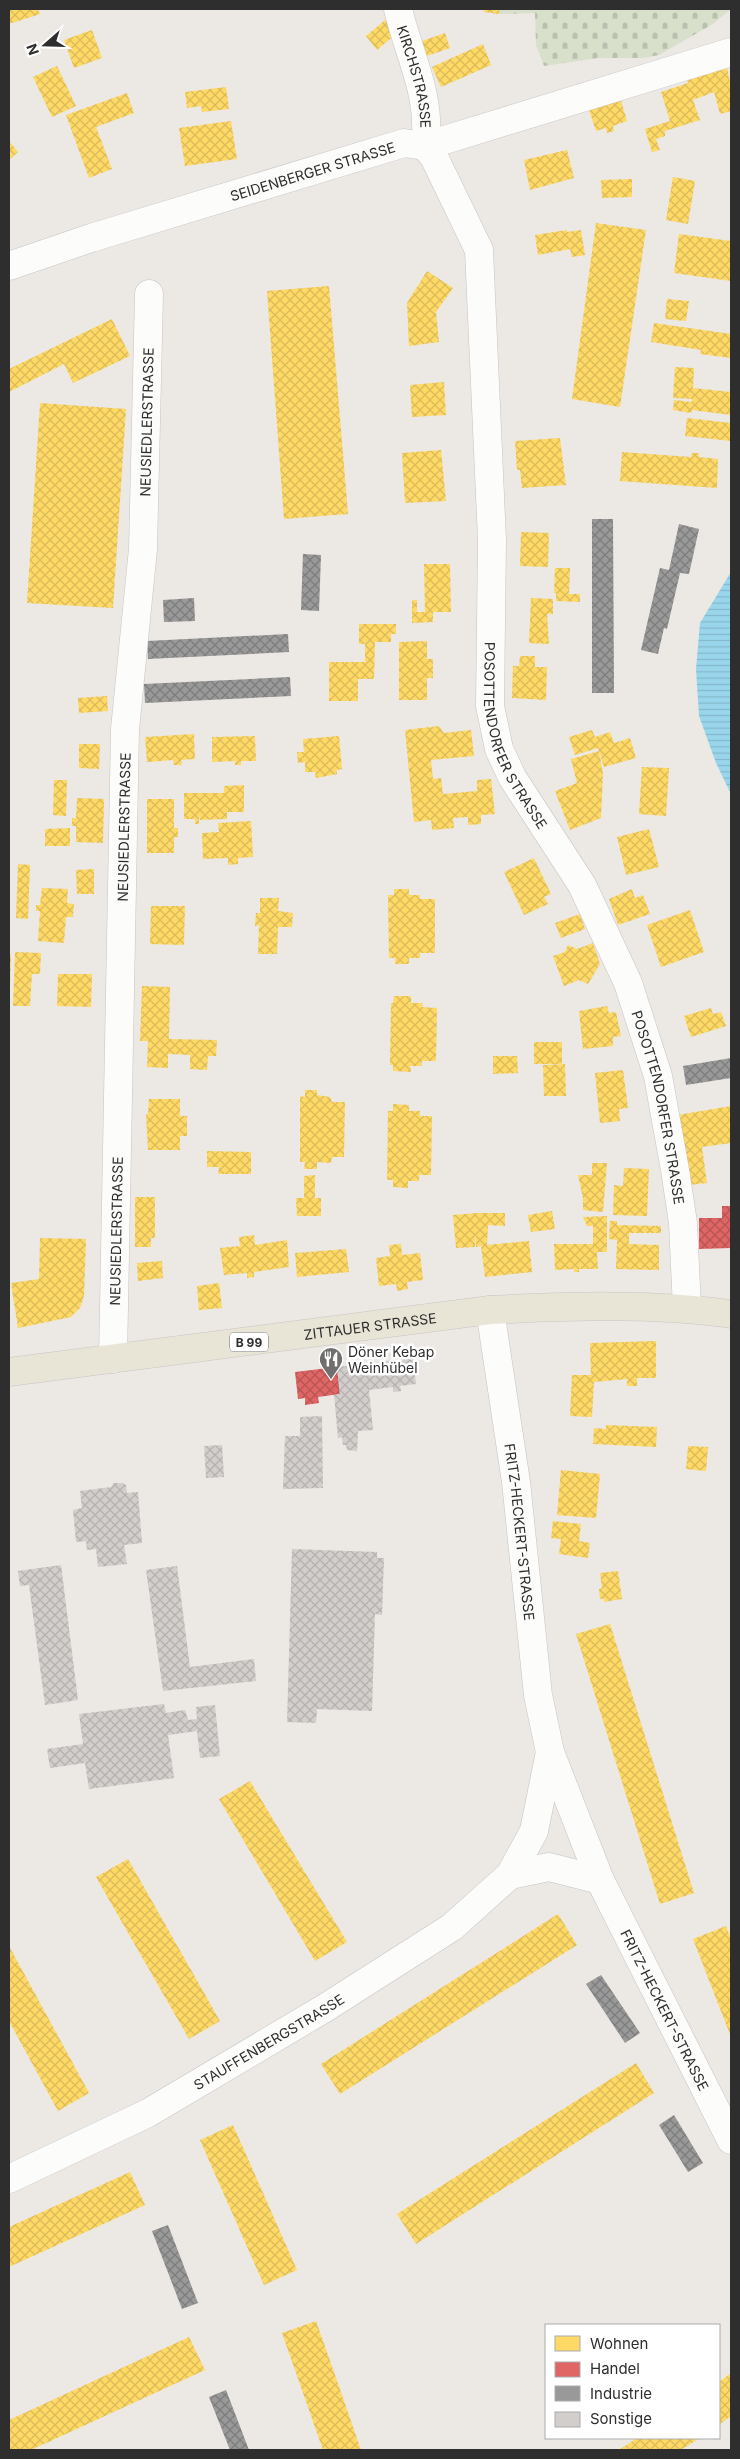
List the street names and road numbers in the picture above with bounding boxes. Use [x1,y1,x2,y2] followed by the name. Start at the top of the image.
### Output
[394,23,435,128] street label: KIRCHSTRASSE
[228,138,397,204] street label: SEIDENBERGER STRASSE
[136,347,156,497] street label: NEUSIEDLERSTRASSE
[481,642,552,832] street label: POSOTTENDORFER STRASSE
[113,752,133,902] street label: NEUSIEDLERSTRASSE
[629,1008,689,1205] street label: POSOTTENDORFER STRASSE
[106,1156,125,1306] street label: NEUSIEDLERSTRASSE
[303,1308,437,1342] street label: ZITTAUER STRASSE
[230,1332,268,1351] road number: B 99
[502,1442,539,1621] street label: FRITZ-HECKERT-STRASSE
[618,1926,713,2093] street label: FRITZ-HECKERT-STRASSE
[190,1990,347,2093] street label: STAUFFENBERGSTRASSE

